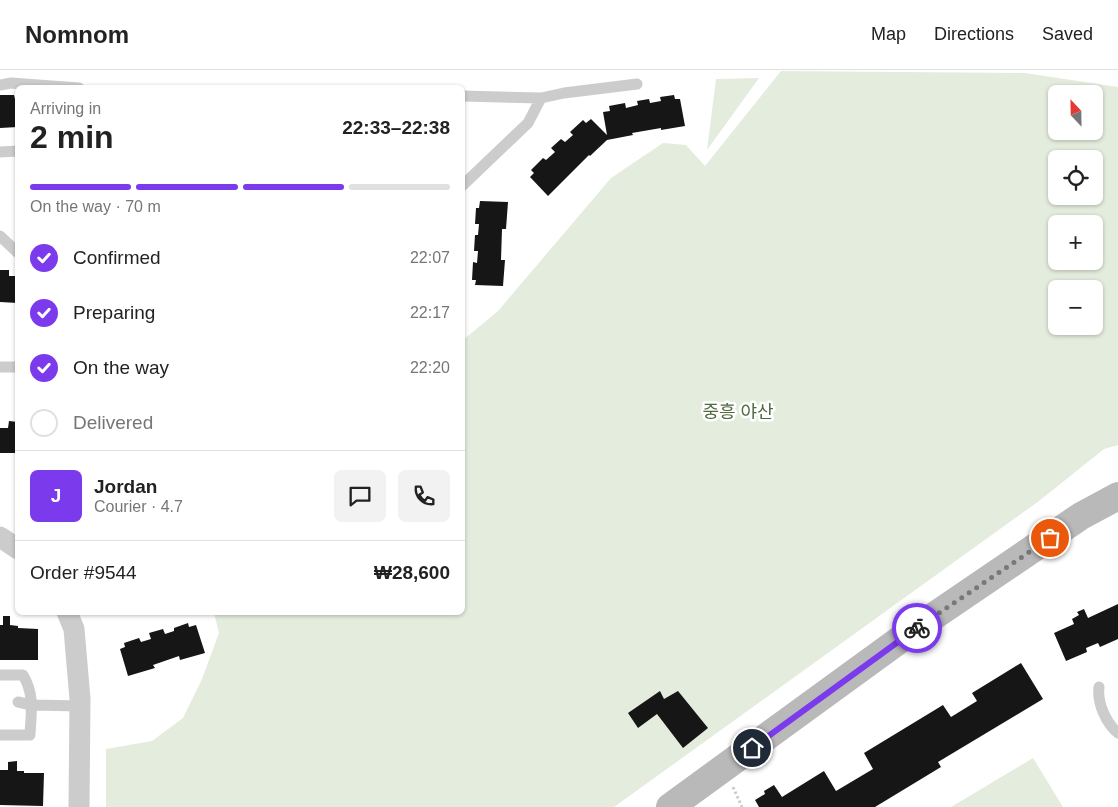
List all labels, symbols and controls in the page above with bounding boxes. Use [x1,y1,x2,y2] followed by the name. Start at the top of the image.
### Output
[25,21,129,48] text: Nomnom
[871,24,906,44] text: Map
[934,24,1014,44] text: Directions
[1042,24,1093,44] text: Saved
[1048,85,1102,140] north arrow
[1048,85,1103,335] map controls
[30,100,101,117] text: Arriving in
[342,117,450,138] text: 22:33–22:38
[30,119,114,155] text: 2 min
[1048,150,1103,205] button: locate
[30,198,161,215] text: On the way · 70 m
[1048,215,1103,270] button: +
[30,244,58,272] icon: check
[73,247,161,268] text: Confirmed
[410,249,450,266] text: 22:07
[1048,280,1103,335] button: −
[30,299,58,327] icon: check
[73,302,155,323] text: Preparing
[410,304,450,321] text: 22:17
[30,354,58,382] icon: check
[73,357,169,378] text: On the way
[410,359,450,376] text: 22:20
[702,402,774,422] park label: 중흥 야산
[73,412,153,433] text: Delivered
[334,470,386,522] button: chat
[398,470,450,522] button: phone
[94,476,157,497] text: Jordan
[51,485,61,506] text: J
[94,498,183,515] text: Courier · 4.7
[1029,517,1071,559] pin
[1036,524,1064,552] icon: bag
[30,562,137,583] text: Order #9544
[374,562,450,583] text: ₩28,600
[892,603,942,653] courier
[903,614,931,642] icon: bike
[731,727,773,769] pin
[738,734,766,762] icon: home

